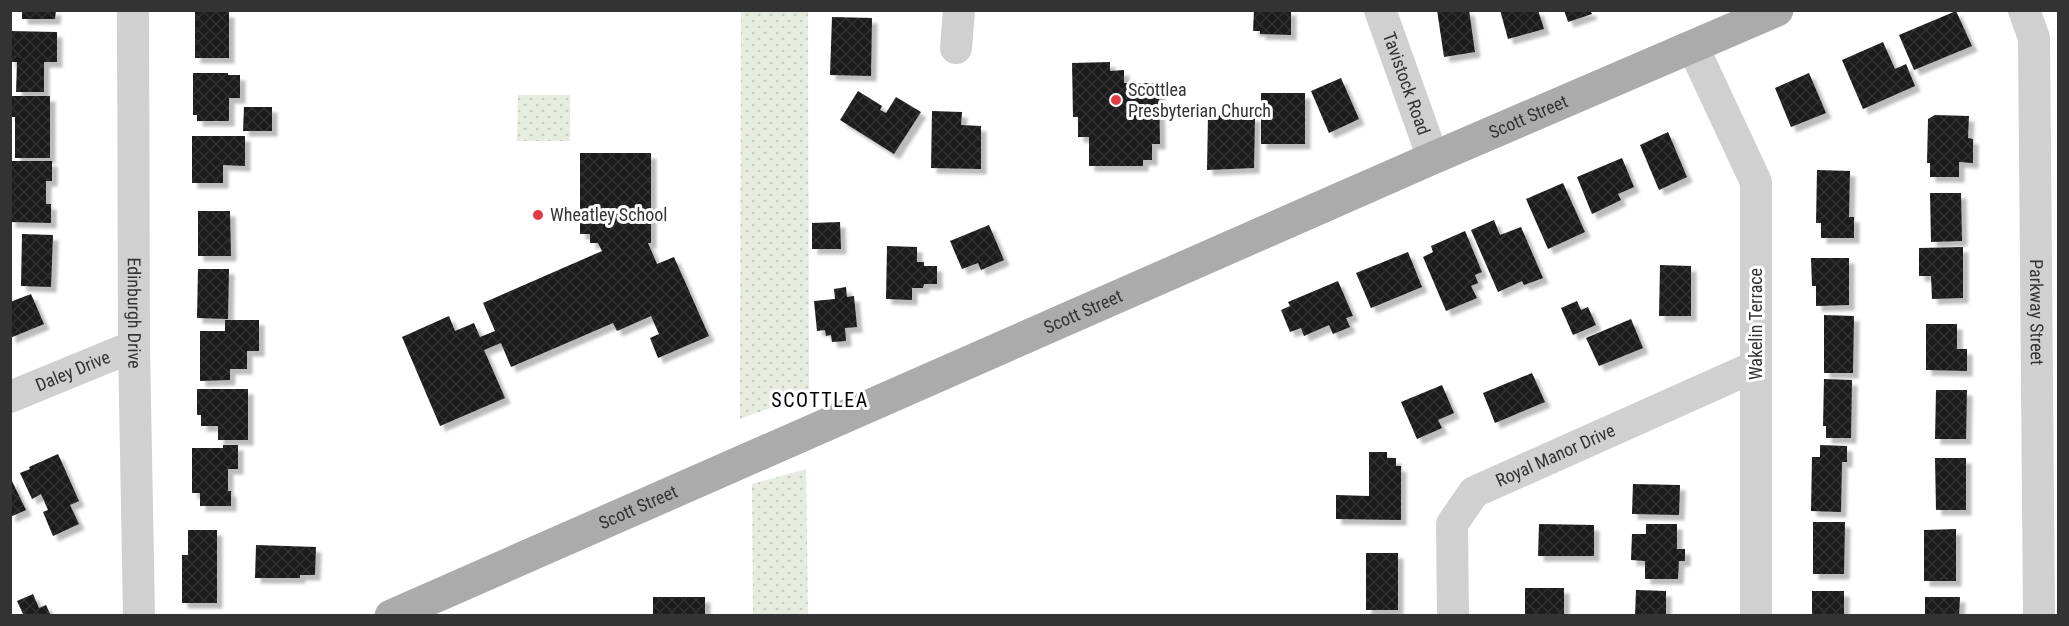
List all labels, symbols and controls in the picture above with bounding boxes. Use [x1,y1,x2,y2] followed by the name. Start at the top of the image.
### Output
[1379,29,1435,138] street label: Tavistock Road
[1128,79,1271,121] place label: Scottlea Presbyterian Church
[1486,90,1571,143] street label: Scott Street
[1109,93,1123,107] marker: Scottlea Presbyterian Church
[550,204,667,225] place label: Wheatley School
[531,208,545,222] marker: Wheatley School
[124,257,145,369] street label: Edinburgh Drive
[2026,259,2048,365] street label: Parkway Street
[1745,268,1766,380] street label: Wakelin Terrace
[1040,285,1125,338] street label: Scott Street
[32,346,113,395] street label: Daley Drive
[771,388,869,412] district label: SCOTTLEA
[1492,419,1618,491] street label: Royal Manor Drive
[595,480,681,533] street label: Scott Street

